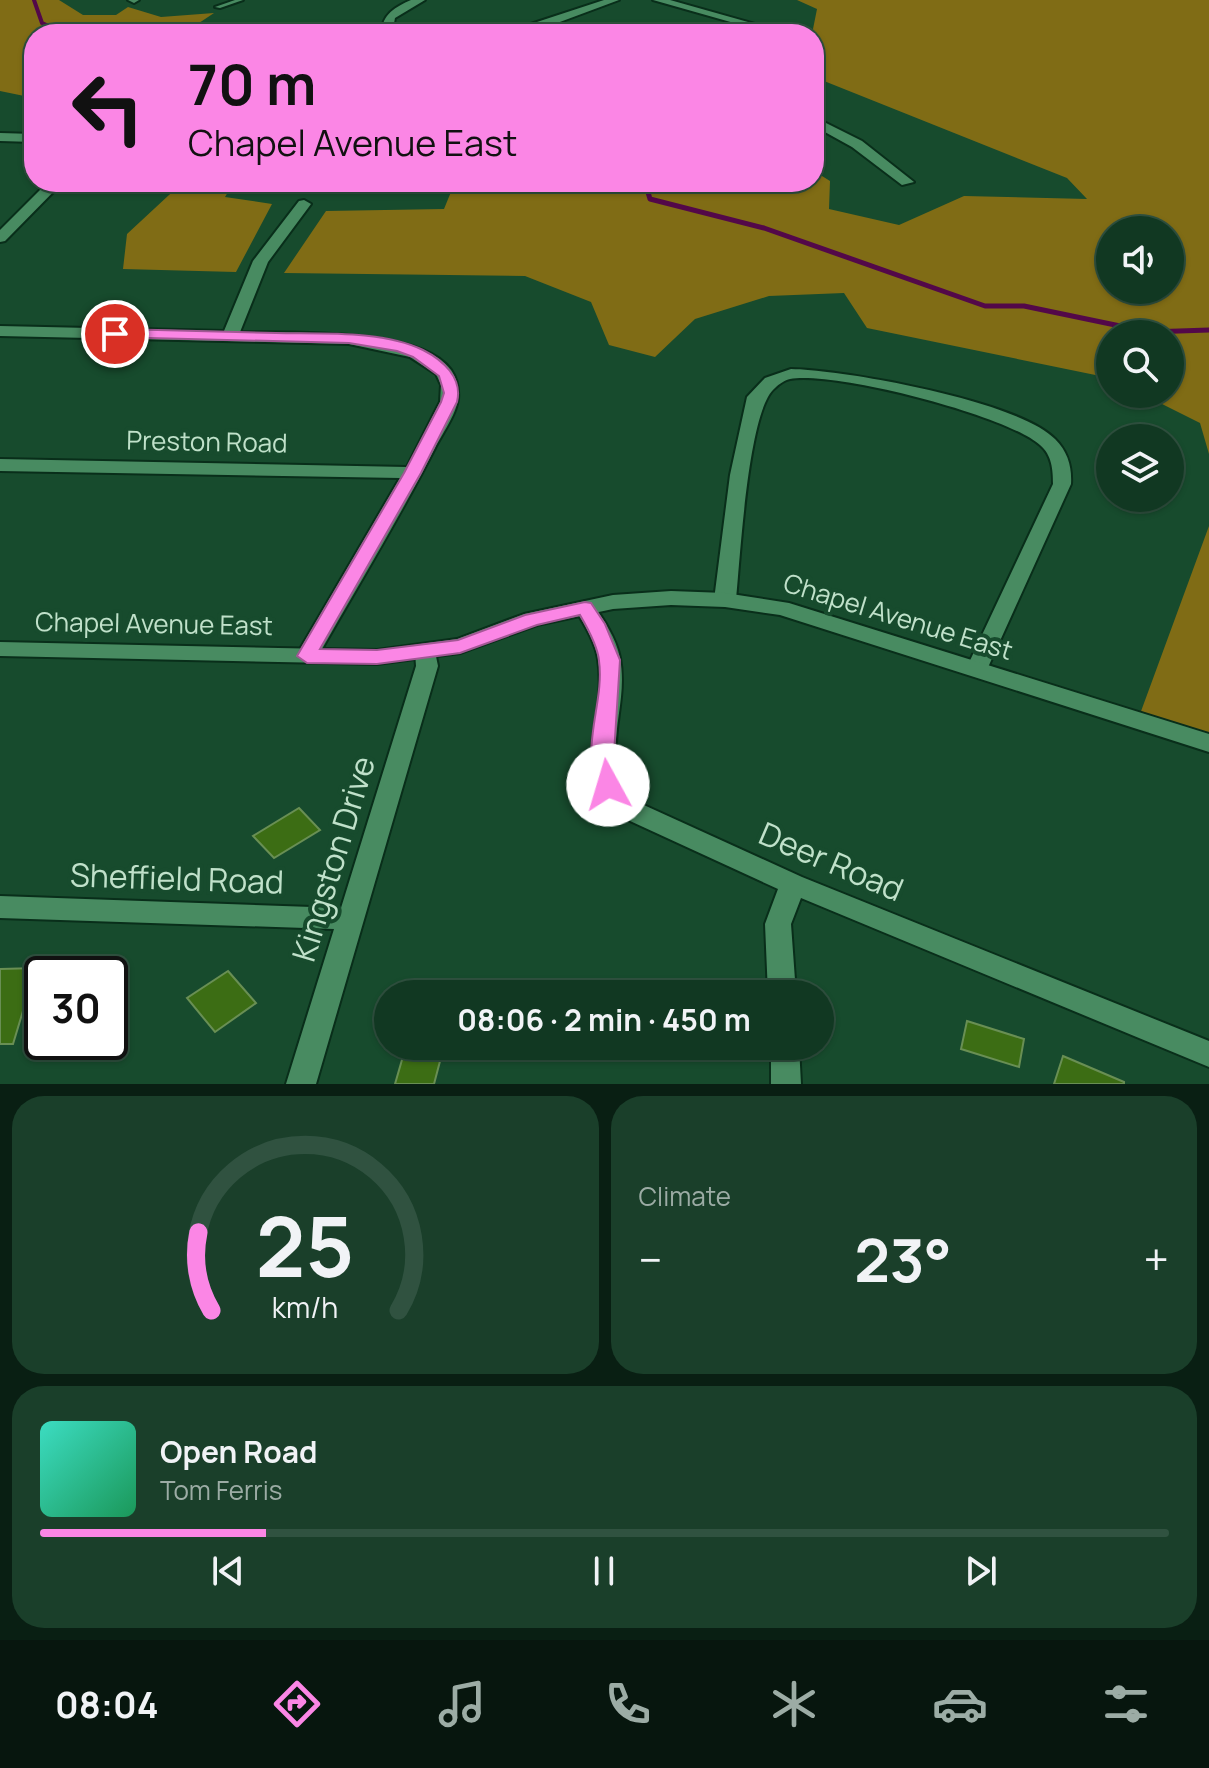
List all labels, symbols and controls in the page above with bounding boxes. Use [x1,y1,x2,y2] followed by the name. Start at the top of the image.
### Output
[188,45,316,122] text: 70 m
[56,56,160,160] icon: left
[188,118,517,167] text: Chapel Avenue East
[1096,216,1184,512] map controls
[1096,216,1184,304] button: sound
[81,300,149,368] pin
[93,312,137,356] icon: arrive
[1096,320,1184,408] button: search
[126,422,288,460] street label: Preston Road
[1096,424,1184,512] button: layers
[779,564,1017,668] street label: Chapel Avenue East
[35,603,273,643] street label: Chapel Avenue East
[566,743,650,827] position arrow
[281,751,385,967] street label: Kingston Drive
[753,811,910,911] street label: Deer Road
[69,852,285,904] street label: Sheffield Road
[24,956,128,1060] speed limit sign: 30
[457,999,751,1040] text: 08:06 · 2 min · 450 m
[639,1178,731,1214] text: Climate
[256,1188,354,1302] text: 25
[854,1218,952,1300] text: 23°
[639,1229,662,1289] text: −
[1144,1229,1169,1289] text: +
[272,1288,338,1327] text: km/h
[160,1431,317,1472] text: Open Road
[160,1472,282,1508] text: Tom Ferris
[206,1549,250,1593] icon: previous
[582,1549,626,1593] icon: pause
[959,1549,1003,1593] icon: next
[269,1676,325,1732] icon: directions
[434,1676,490,1732] icon: music
[600,1676,656,1732] icon: phone
[766,1676,822,1732] icon: climate
[932,1676,988,1732] icon: car
[1098,1676,1154,1732] icon: filters
[55,1680,159,1729] text: 08:04

